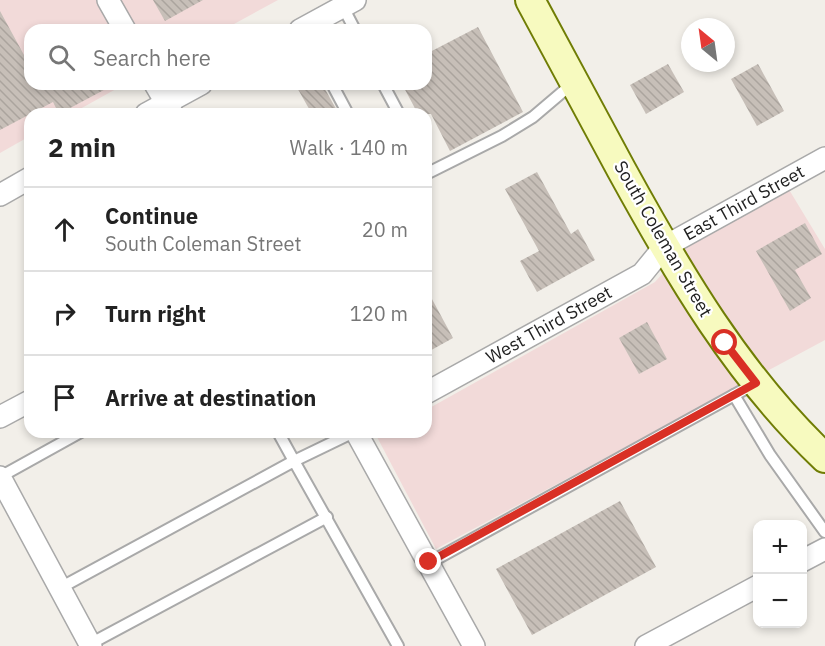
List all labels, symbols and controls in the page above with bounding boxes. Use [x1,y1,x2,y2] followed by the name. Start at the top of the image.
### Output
[681,18,735,72] north arrow
[24,24,432,90] search box
[45,41,78,74] icon: search
[93,43,211,72] text: Search here
[48,130,116,164] text: 2 min
[290,134,408,161] text: Walk · 140 m
[609,156,718,321] street label: South Coleman Street
[679,160,808,245] street label: East Third Street
[105,201,198,230] text: Continue
[48,213,81,246] icon: ahead
[362,216,408,243] text: 20 m
[105,230,301,257] text: South Coleman Street
[482,280,616,369] street label: West Third Street
[48,297,81,330] icon: right
[105,299,206,328] text: Turn right
[350,300,408,327] text: 120 m
[711,329,737,355] route start
[48,381,81,414] icon: arrive
[105,383,316,412] text: Arrive at destination
[753,520,807,628] map controls
[753,520,807,574] button: +
[415,548,441,574] route end
[753,574,807,628] button: −

